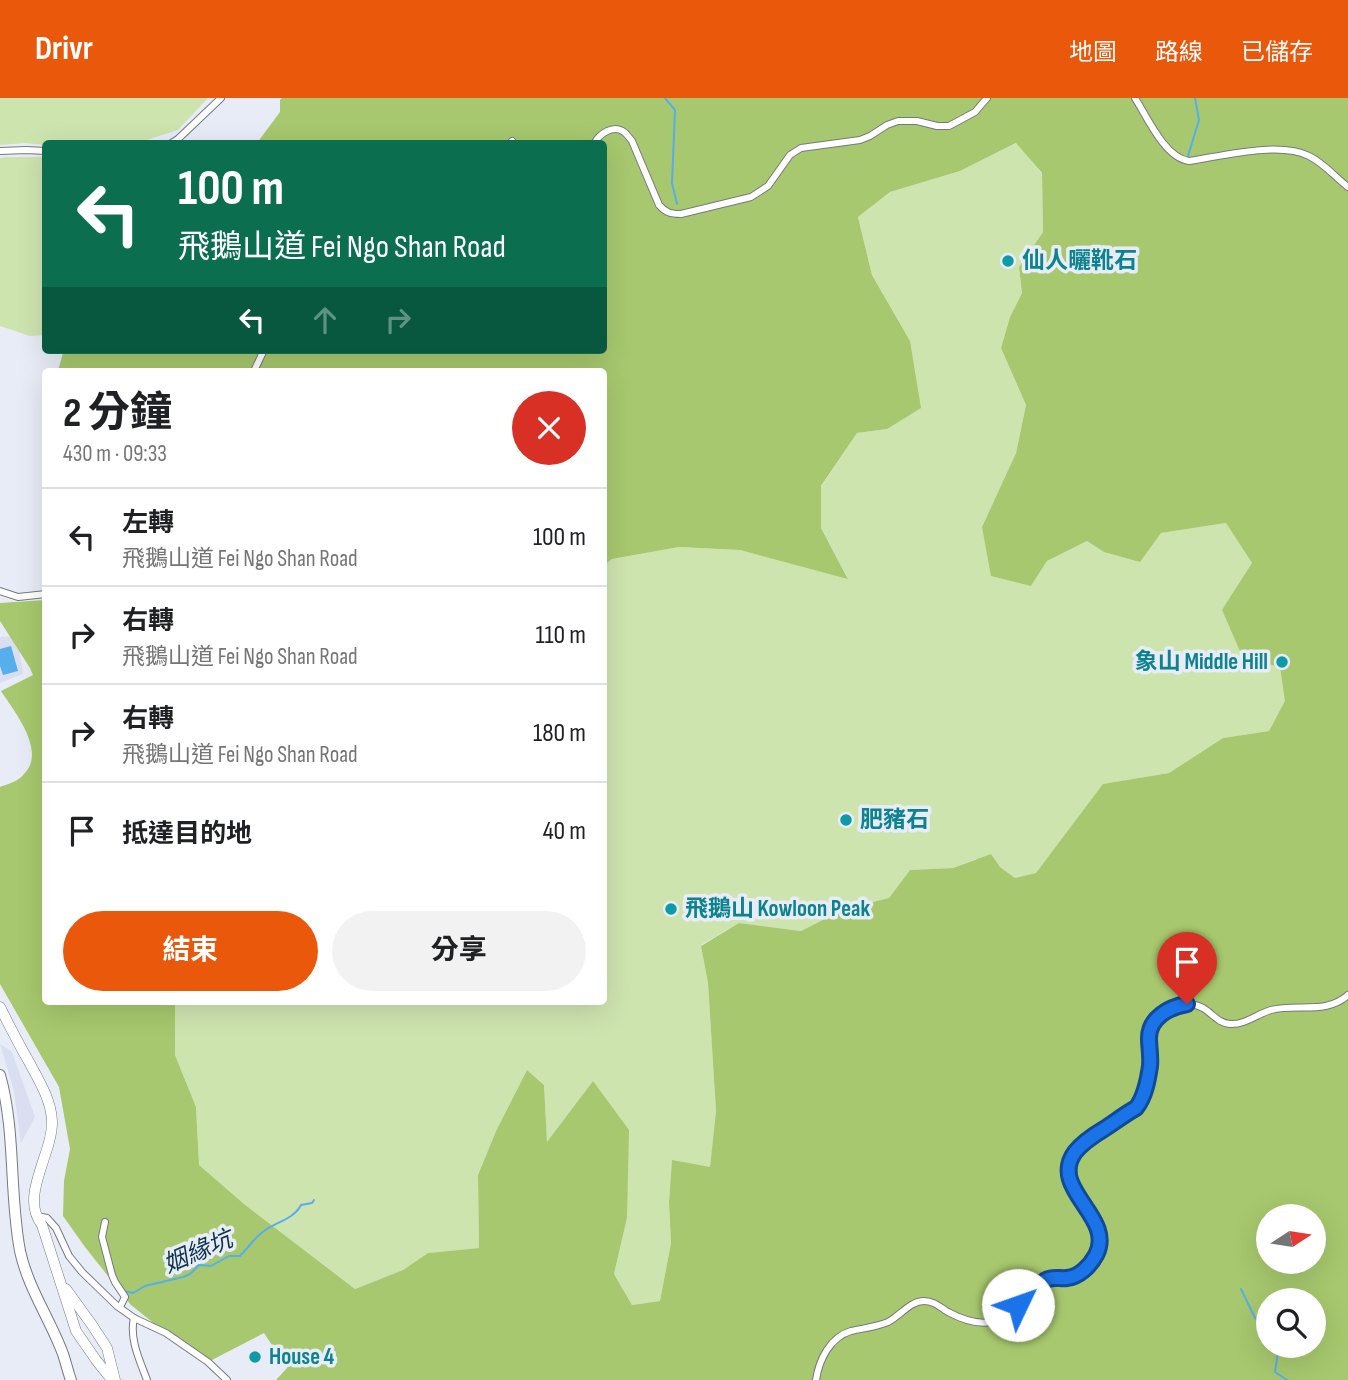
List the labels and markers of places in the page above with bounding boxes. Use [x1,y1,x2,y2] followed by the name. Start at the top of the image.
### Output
[1022,247,1137,275] place label: 仙人曬靴石
[1000,253,1016,269] marker: 仙人曬靴石
[1135,648,1268,676] place label: 象山 Middle Hill
[1274,654,1290,670] marker: 象山 Middle Hill
[860,806,929,834] place label: 肥豬石
[838,812,854,828] marker: 肥豬石
[685,895,870,923] place label: 飛鵝山 Kowloon Peak
[663,901,679,917] marker: 飛鵝山 Kowloon Peak
[1157,932,1217,1004] pin
[269,1343,335,1371] place label: House 4
[247,1349,263,1365] marker: House 4

